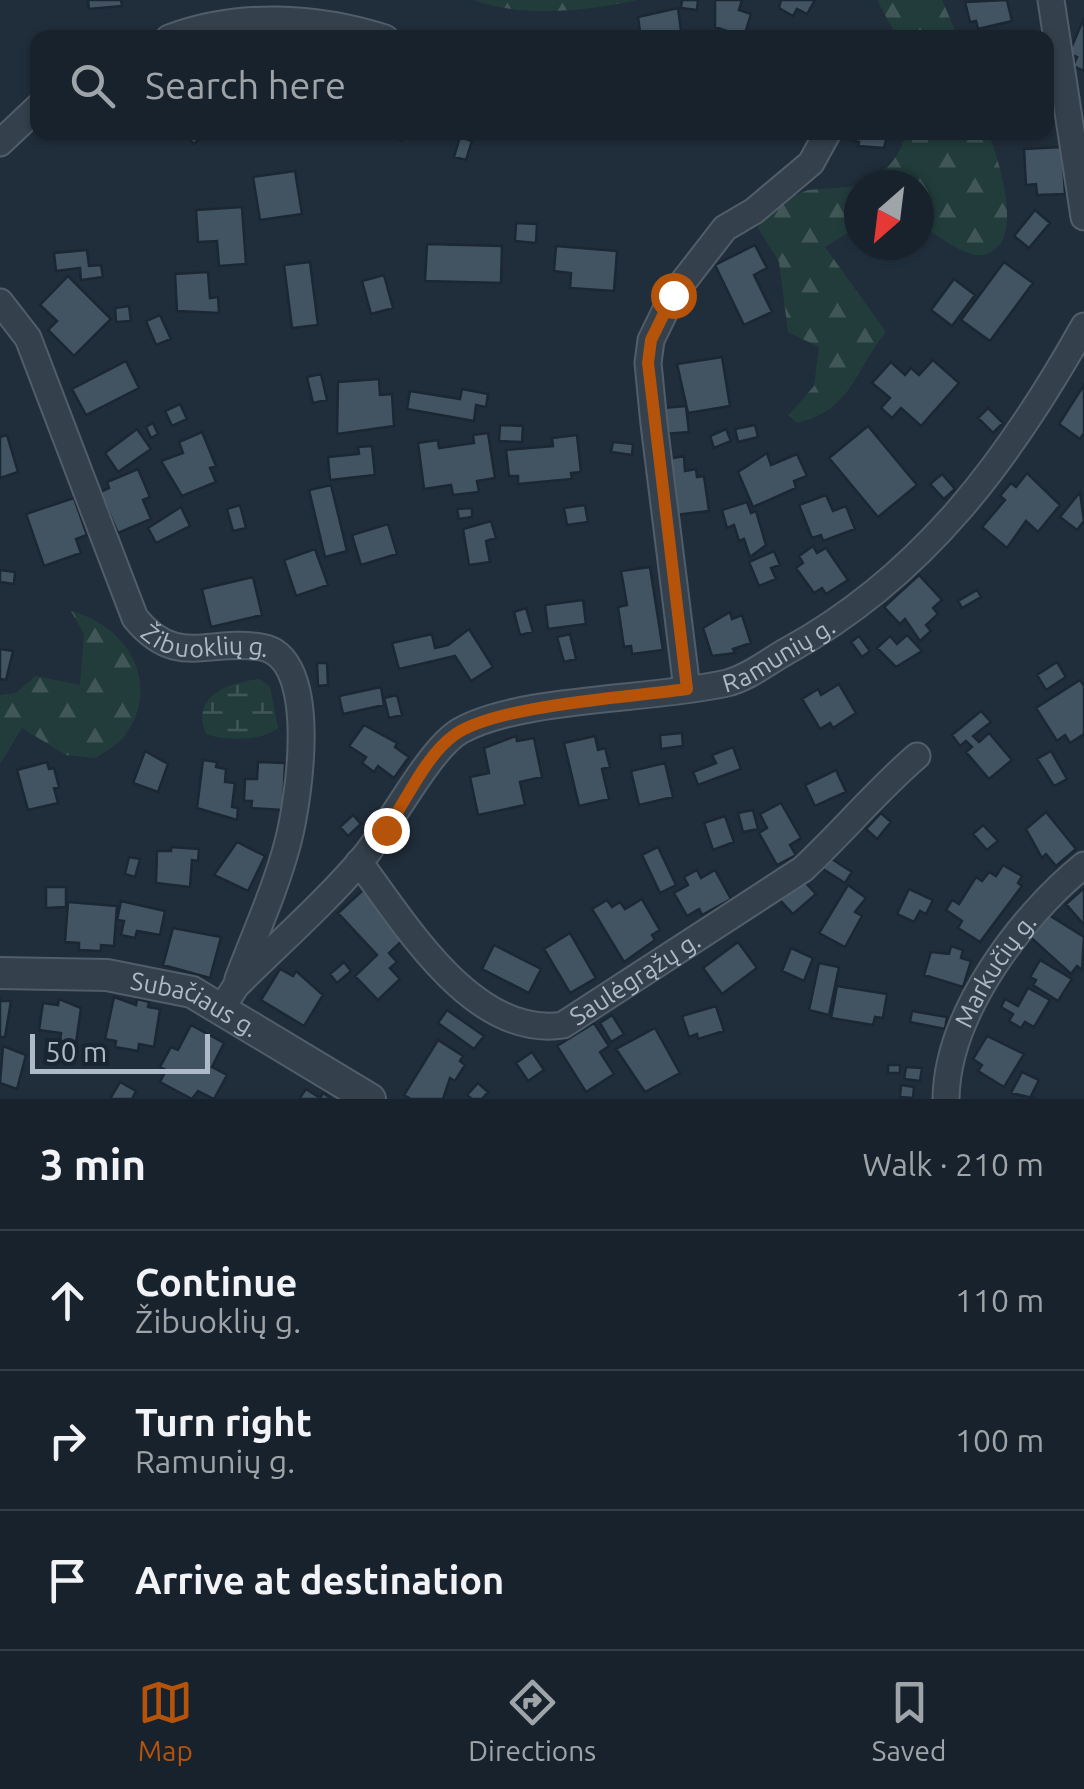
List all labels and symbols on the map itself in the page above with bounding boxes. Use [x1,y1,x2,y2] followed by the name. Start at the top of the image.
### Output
[844,170,934,260] north arrow
[651,273,697,319] route start
[719,612,840,698] street label: Ramunių g.
[136,618,273,662] street label: Žibuoklių g.
[364,808,410,854] route end
[949,908,1042,1031] street label: Markučių g.
[565,926,705,1031] street label: Saulėgrąžų g.
[128,966,263,1043] street label: Subačiaus g.
[30,1029,210,1074] scale bar

